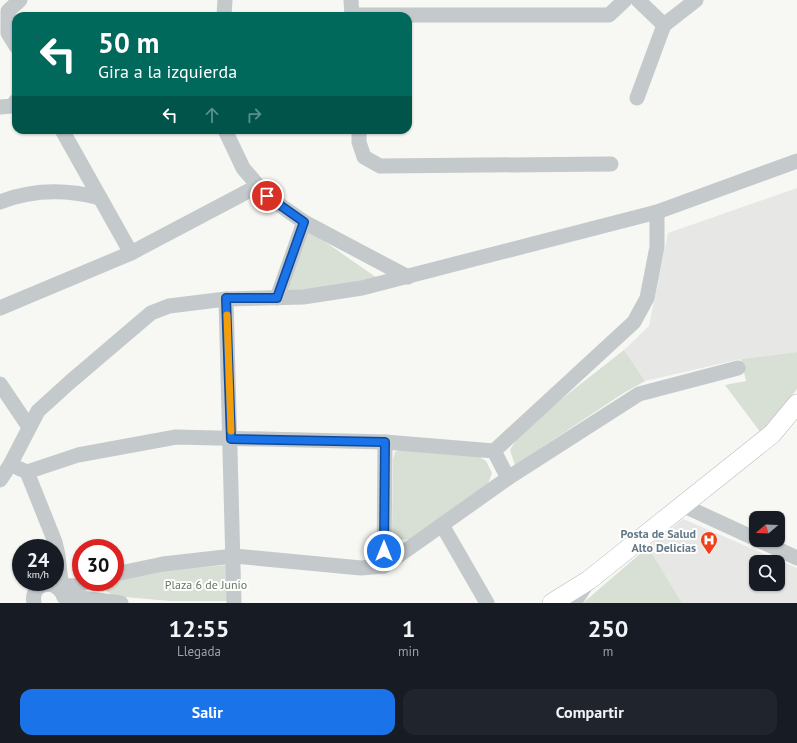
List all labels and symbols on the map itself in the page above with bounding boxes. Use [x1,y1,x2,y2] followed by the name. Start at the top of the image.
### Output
[250,179,284,213] pin
[749,511,785,547] north arrow
[621,526,696,555] place label: Posta de Salud Alto Delicias
[363,530,405,572] position arrow
[699,530,719,555] hospital icon: Posta de Salud Alto Delicias
[72,539,124,591] speed limit sign: 30
[165,577,247,592] park label: Plaza 6 de Junio

